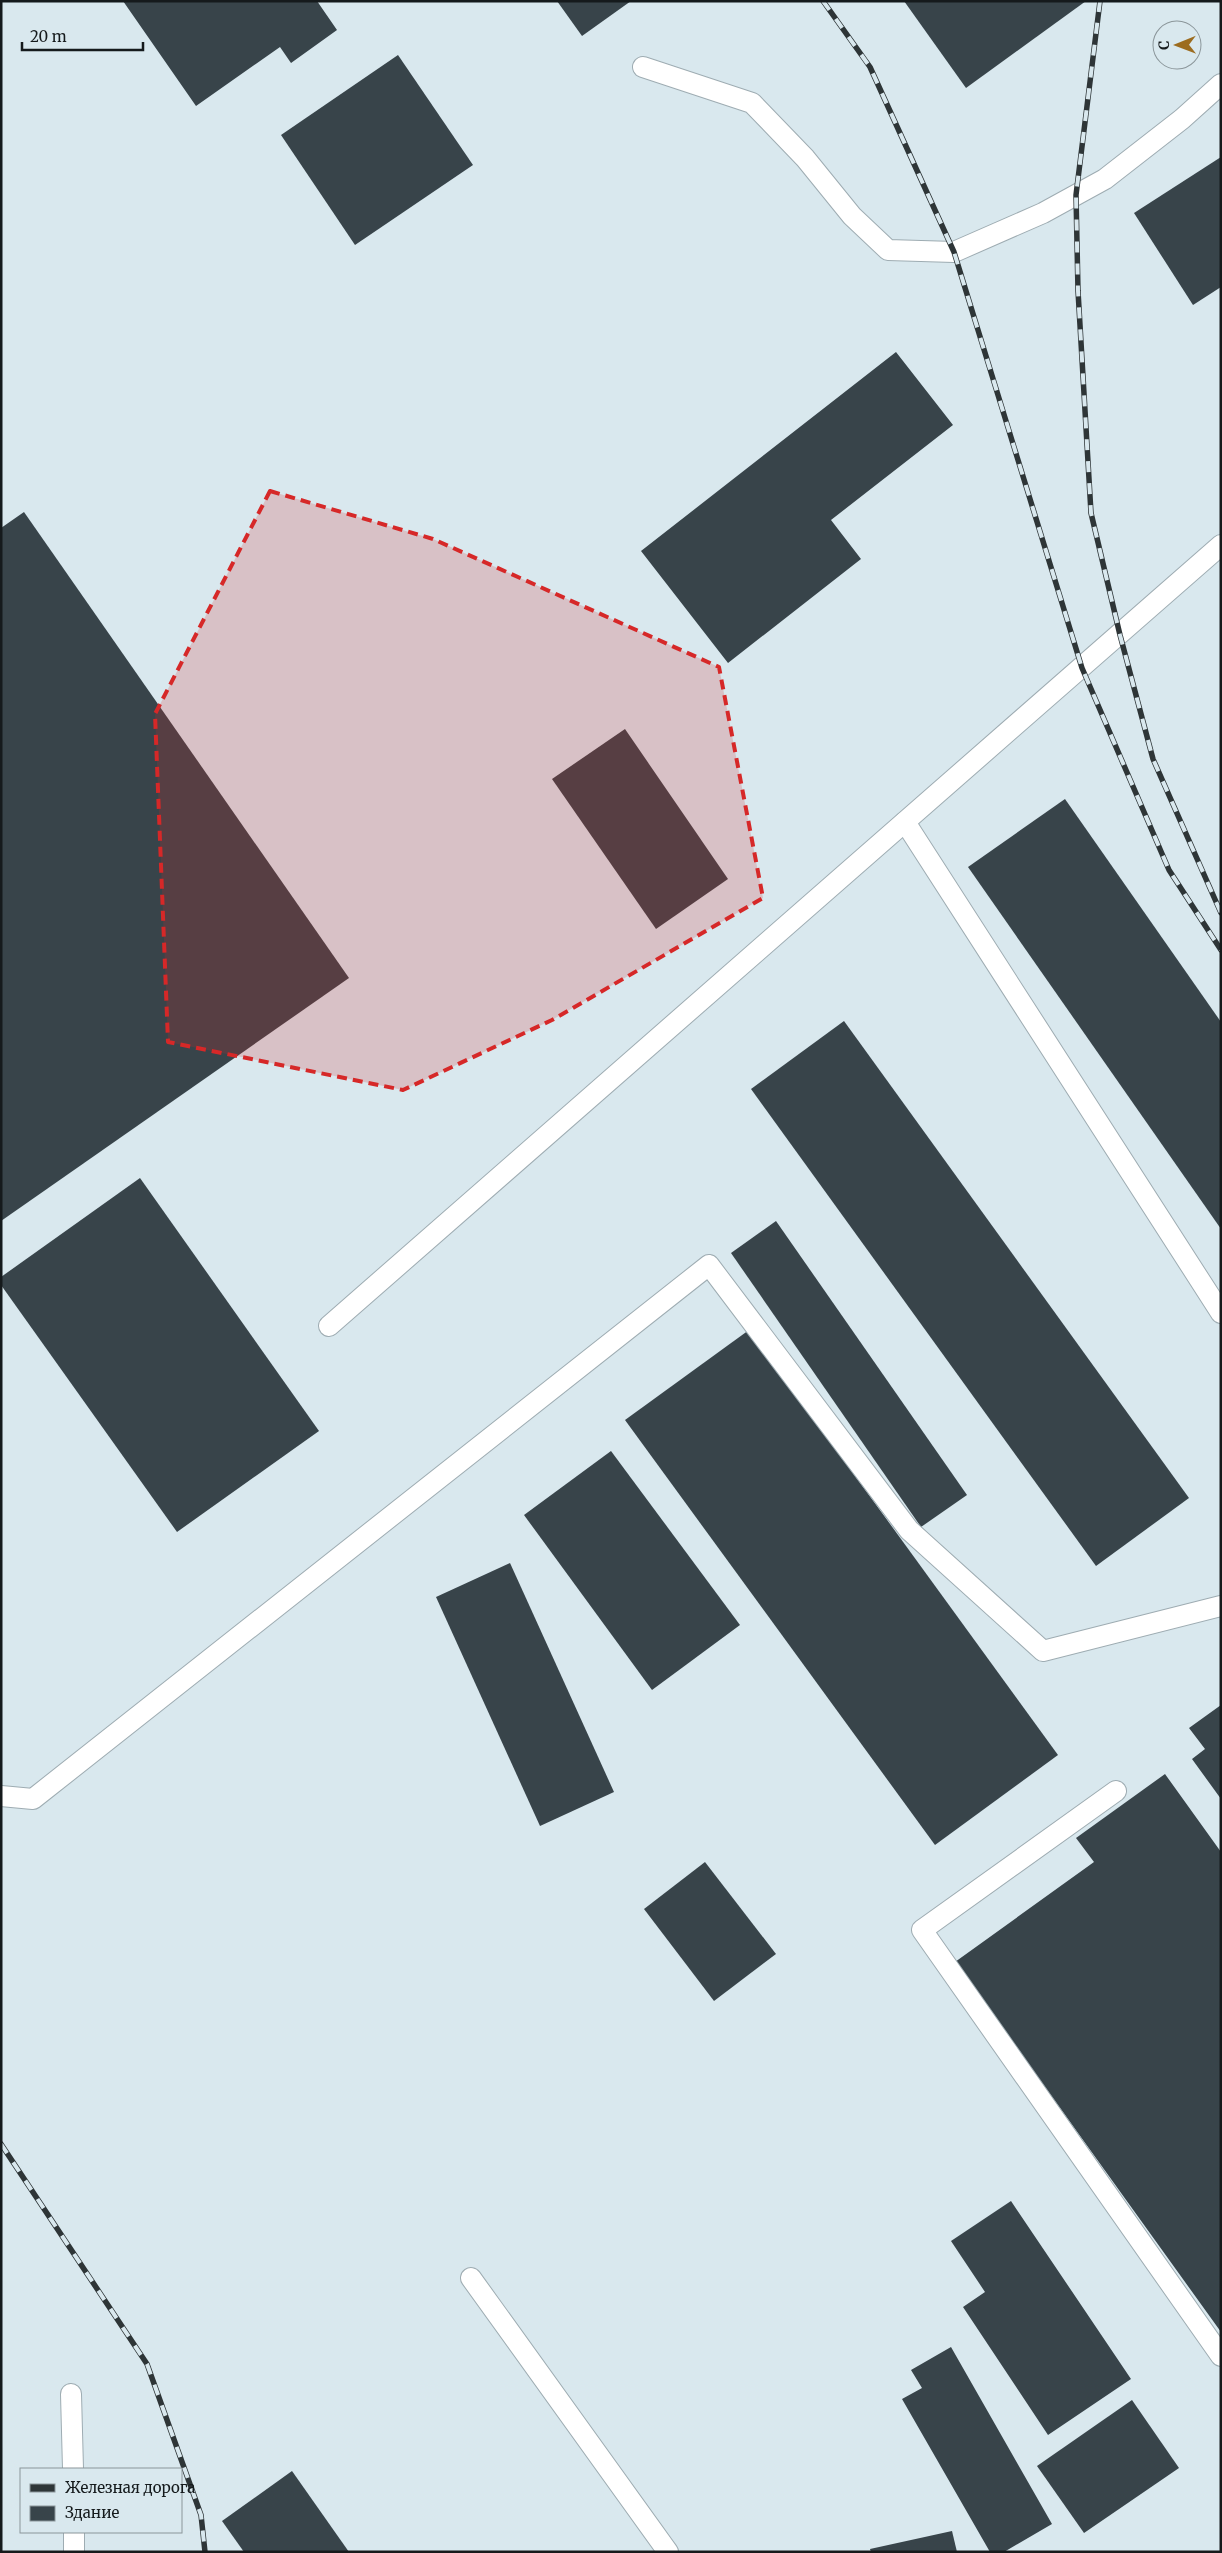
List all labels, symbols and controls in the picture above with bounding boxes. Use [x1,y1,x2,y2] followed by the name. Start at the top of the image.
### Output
[22,20,144,52] scale bar
[1152,20,1202,70] north arrow
[30,27,67,46] text: 20 m
[1155,40,1173,50] text: С
[20,2468,182,2533] legend
[65,2478,195,2497] text: Железная дорога
[65,2503,119,2522] text: Здание

